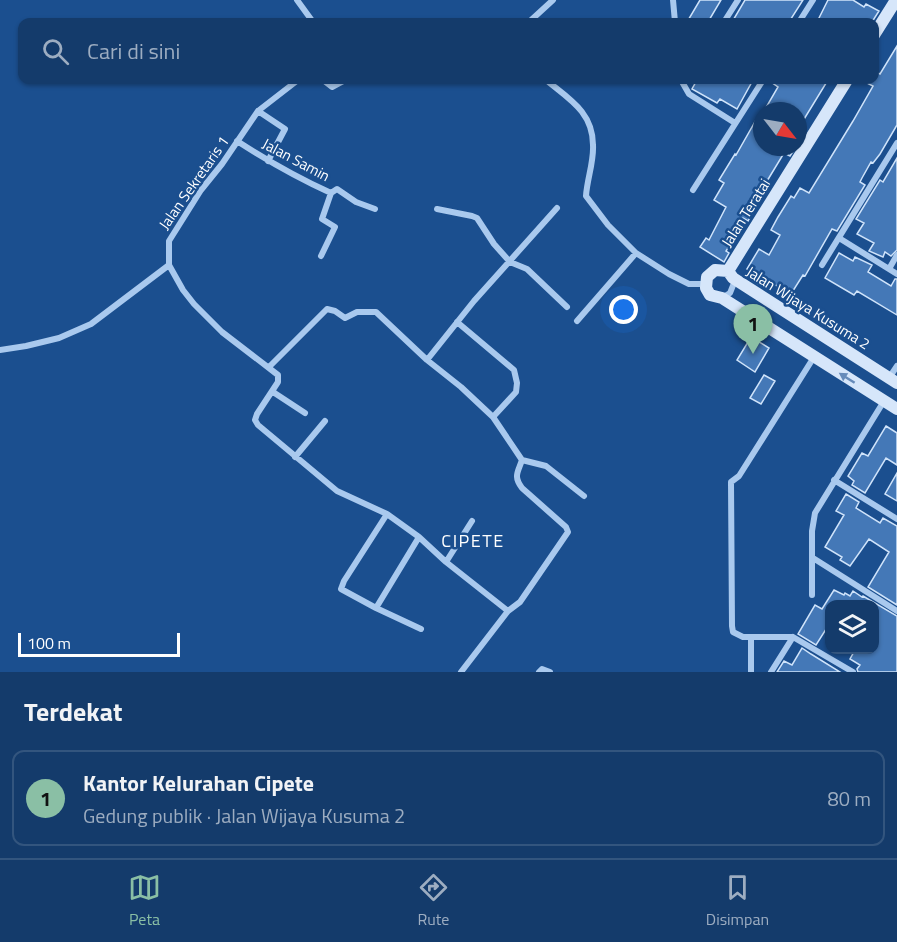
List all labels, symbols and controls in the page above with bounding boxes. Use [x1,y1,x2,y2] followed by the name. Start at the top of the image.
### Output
[18,18,879,84] search box
[87,34,180,68] text: Cari di sini
[39,35,72,68] icon: search
[753,102,807,156] north arrow
[153,131,234,234] street label: Jalan Sekretaris 1
[258,132,334,187] street label: Jalan Samin
[715,174,776,252] street label: Jalan Teratai
[742,260,875,355] street label: Jalan Wijaya Kusuma 2
[609,295,638,324] your location
[734,304,772,354] pin: 1
[839,372,855,383] one-way arrow
[441,527,505,554] district label: CIPETE
[825,600,879,654] map controls
[825,600,879,654] button: layers
[18,630,180,658] scale bar
[27,631,71,655] text: 100 m
[24,692,123,731] text: Terdekat
[83,766,314,800] text: Kantor Kelurahan Cipete
[40,783,51,814] text: 1
[827,783,871,814] text: 80 m
[83,800,405,831] text: Gedung publik · Jalan Wijaya Kusuma 2
[128,871,161,931] tab: Peta
[417,871,450,931] tab: Rute
[706,871,769,931] tab: Disimpan

